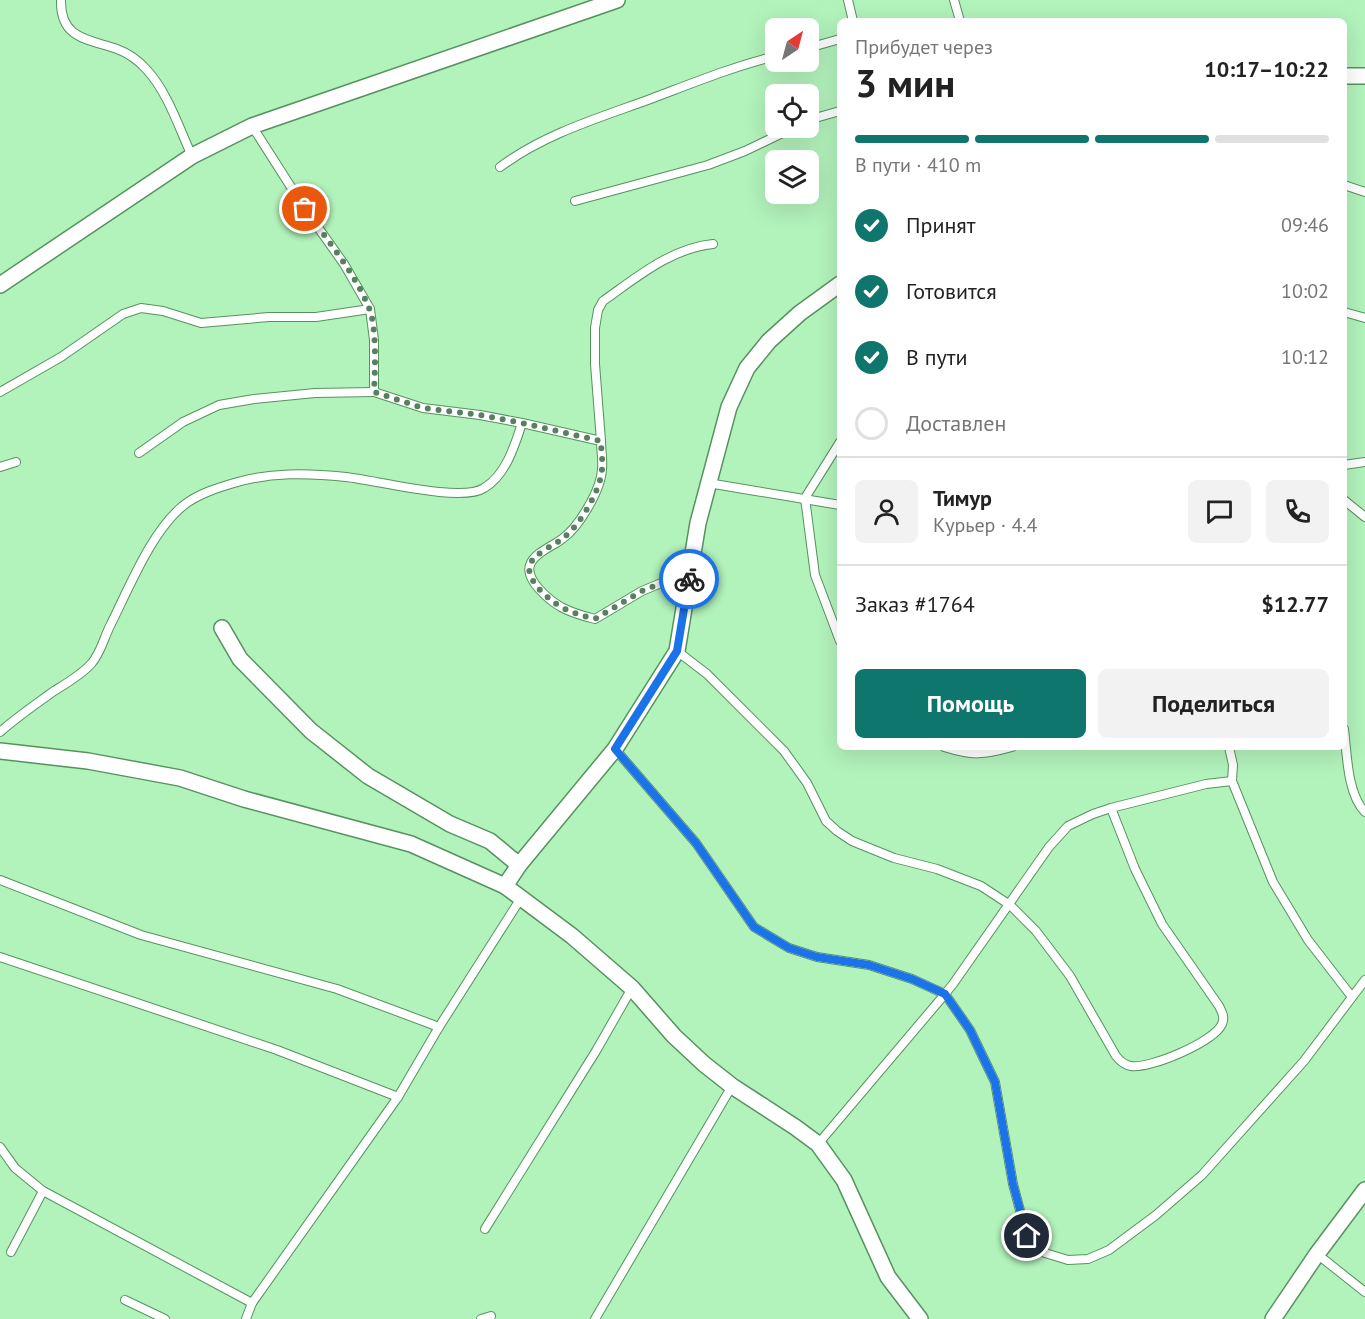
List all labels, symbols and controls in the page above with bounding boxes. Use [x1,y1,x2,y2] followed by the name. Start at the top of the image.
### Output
[765,18,819,72] north arrow
[765,18,819,204] map controls
[855,34,993,60] text: Прибудет через
[1204,55,1329,83] text: 10:17–10:22
[855,57,955,108] text: 3 мин
[765,84,819,138] button: locate
[765,150,819,204] button: layers
[855,152,981,178] text: В пути · 410 m
[279,183,330,234] pin
[288,192,321,225] icon: bag
[855,209,888,242] icon: check
[906,211,976,239] text: Принят
[1281,212,1329,238] text: 09:46
[855,275,888,308] icon: check
[906,277,997,305] text: Готовится
[1281,278,1329,304] text: 10:02
[855,341,888,374] icon: check
[906,343,968,371] text: В пути
[1281,344,1329,370] text: 10:12
[906,409,1006,437] text: Доставлен
[855,480,918,543] button: person
[1188,480,1251,543] button: chat
[1266,480,1329,543] button: phone
[933,484,992,512] text: Тимур
[933,512,1037,538] text: Курьер · 4.4
[659,549,719,609] courier
[673,563,706,596] icon: bike
[855,590,975,618] text: Заказ #1764
[1261,590,1329,618] text: $12.77
[855,669,1086,738] button: Помощь
[1098,669,1329,738] button: Поделиться
[1001,1210,1052,1261] pin
[1010,1219,1043,1252] icon: home

